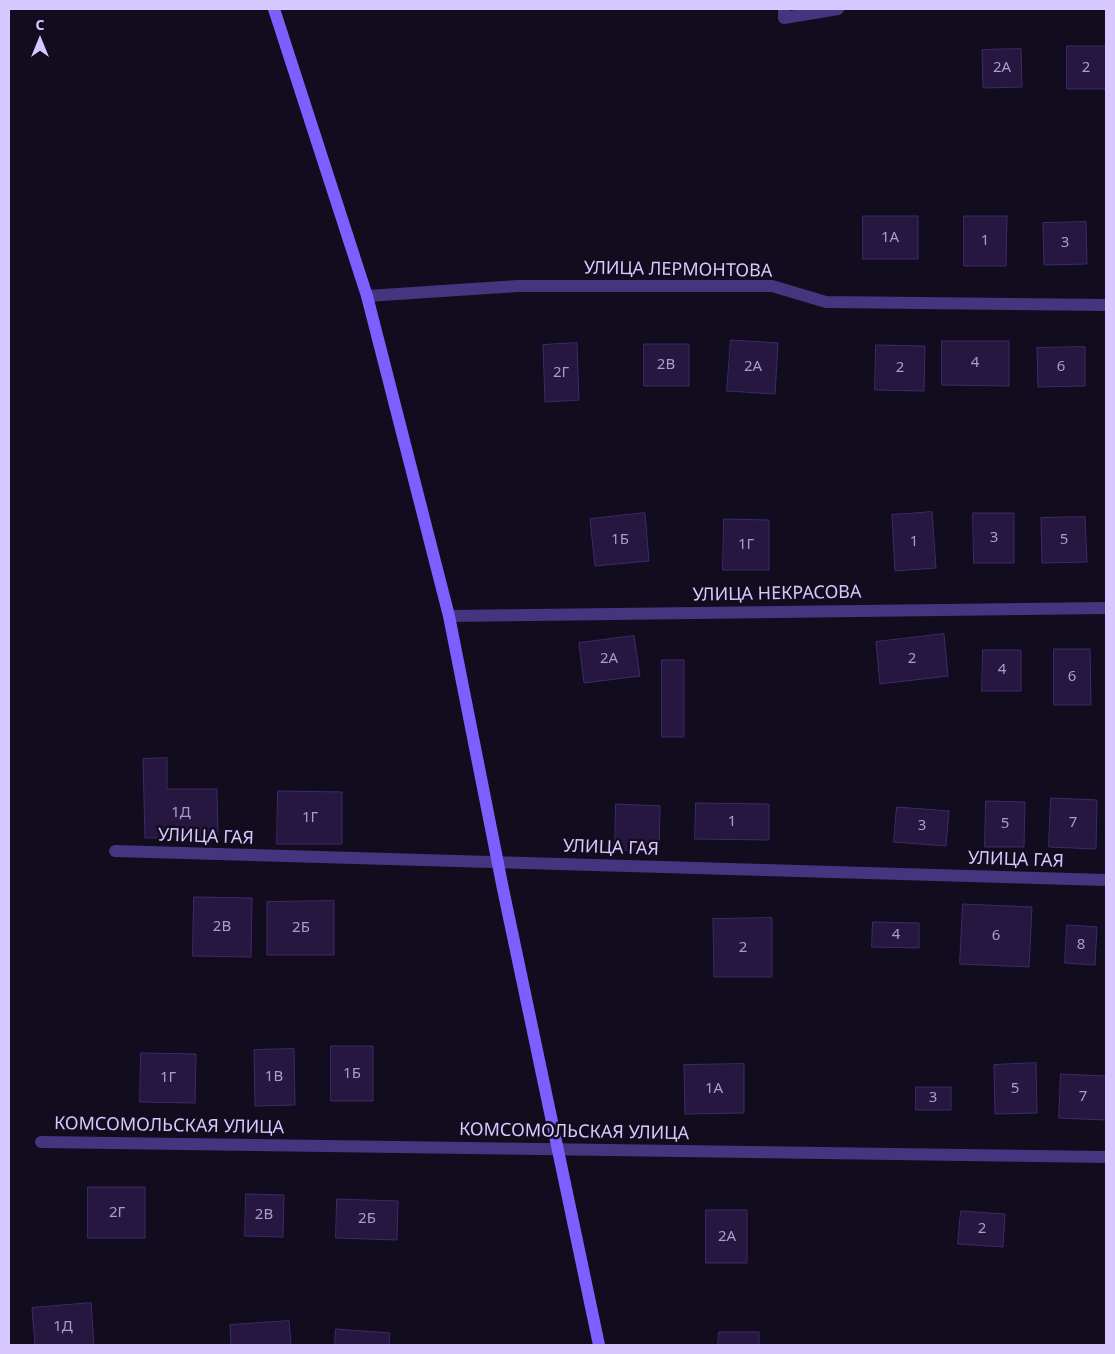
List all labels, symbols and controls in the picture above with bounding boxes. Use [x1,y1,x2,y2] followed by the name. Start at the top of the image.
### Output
[15,15,65,65] north arrow
[35,15,45,34] text: С
[993,59,1011,77] house number: 2А
[1082,59,1090,77] house number: 2
[881,229,899,247] house number: 1А
[981,232,989,250] house number: 1
[1061,234,1069,252] house number: 3
[584,258,772,282] street label: УЛИЦА ЛЕРМОНТОВА
[971,354,979,372] house number: 4
[657,356,675,374] house number: 2В
[744,358,762,376] house number: 2А
[1057,358,1065,376] house number: 6
[896,359,904,377] house number: 2
[553,364,569,382] house number: 2Г
[990,529,998,547] house number: 3
[611,531,629,549] house number: 1Б
[1060,531,1068,549] house number: 5
[910,533,918,551] house number: 1
[738,536,754,554] house number: 1Г
[692,582,862,606] street label: УЛИЦА НЕКРАСОВА
[600,650,618,668] house number: 2А
[908,650,916,668] house number: 2
[998,661,1006,679] house number: 4
[1068,668,1076,686] house number: 6
[171,804,191,822] house number: 1Д
[302,809,318,827] house number: 1Г
[728,813,736,831] house number: 1
[1069,814,1077,832] house number: 7
[1001,815,1009,833] house number: 5
[918,817,926,835] house number: 3
[158,825,254,849] street label: УЛИЦА ГАЯ
[563,836,659,860] street label: УЛИЦА ГАЯ
[968,848,1064,872] street label: УЛИЦА ГАЯ
[213,918,231,936] house number: 2В
[292,919,310,937] house number: 2Б
[892,926,900,944] house number: 4
[992,927,1000,945] house number: 6
[1077,936,1085,954] house number: 8
[739,939,747,957] house number: 2
[343,1065,361,1083] house number: 1Б
[265,1068,283,1086] house number: 1В
[160,1069,176,1087] house number: 1Г
[705,1080,723,1098] house number: 1А
[1011,1080,1019,1098] house number: 5
[1079,1088,1087,1106] house number: 7
[929,1089,937,1107] house number: 3
[54,1113,284,1139] street label: КОМСОМОЛЬСКАЯ УЛИЦА
[459,1119,689,1145] street label: КОМСОМОЛЬСКАЯ УЛИЦА
[109,1204,125,1222] house number: 2Г
[255,1206,273,1224] house number: 2В
[358,1210,376,1228] house number: 2Б
[978,1220,986,1238] house number: 2
[718,1228,736,1246] house number: 2А
[53,1318,73,1336] house number: 1Д

